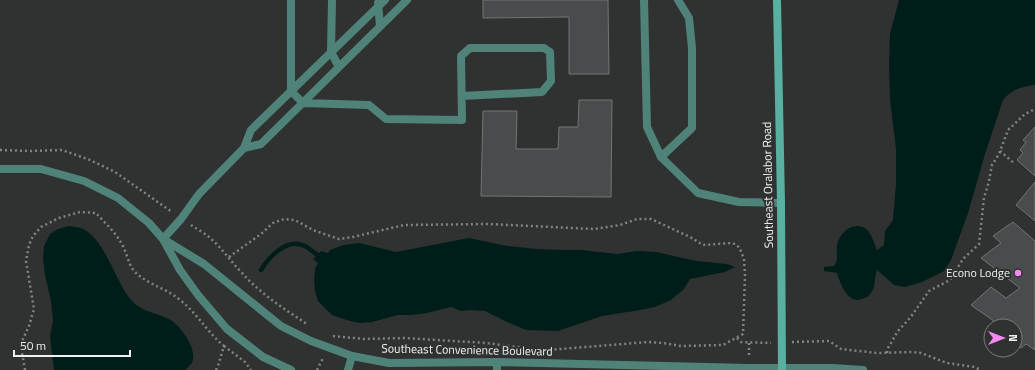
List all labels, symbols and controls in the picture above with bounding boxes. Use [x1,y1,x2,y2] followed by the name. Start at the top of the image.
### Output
[757,122,778,249] street label: Southeast Oralabor Road
[946,263,1010,282] place label: Econo Lodge
[1013,268,1023,278] marker: Econo Lodge
[983,318,1023,358] north arrow
[14,332,130,358] scale bar
[1005,334,1021,342] text: N
[20,336,46,355] text: 50 m
[381,339,553,360] street label: Southeast Convenience Boulevard

